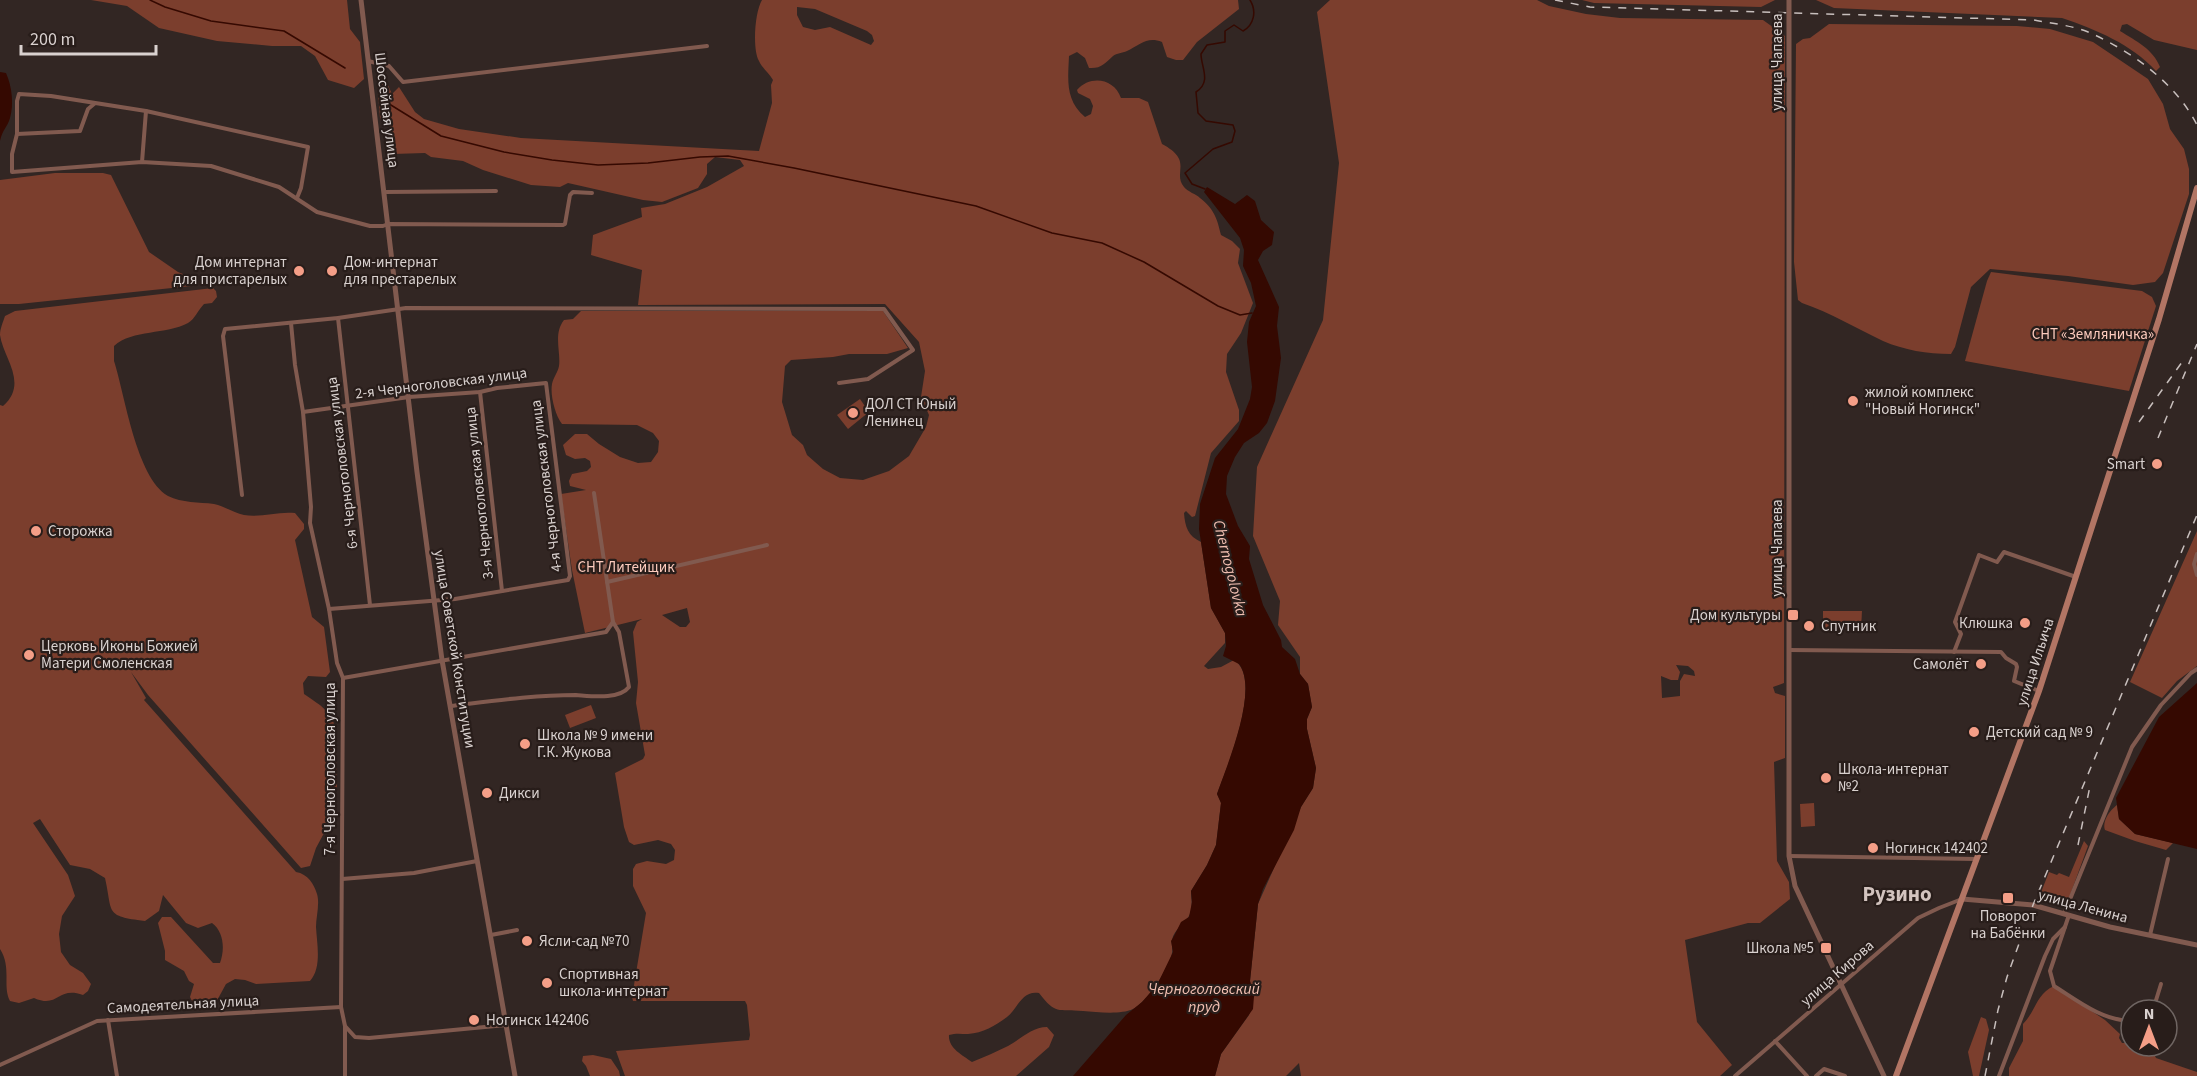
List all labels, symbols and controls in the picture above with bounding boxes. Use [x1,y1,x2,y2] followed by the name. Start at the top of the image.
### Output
[1767,13,1788,111] street label: улица Чапаева
[21,18,156,56] scale bar
[30,27,75,52] text: 200 m
[369,51,404,169] street label: Шоссейная улица
[174,252,287,290] place label: Дом интернат для пристарелых
[344,252,457,290] place label: Дом-интернат для престарелых
[292,264,306,278] marker: Дом интернат для пристарелых
[325,264,339,278] marker: Дом-интернат для престарелых
[2032,324,2154,345] park label: СНТ «Земляничка»
[354,363,528,404] street label: 2-я Черноголовская улица
[322,376,363,550] street label: 6-я Черноголовская улица
[1865,382,1980,420] place label: жилой комплекс "Новый Ногинск"
[865,394,957,432] place label: ДОЛ СТ Юный Ленинец
[1846,394,1860,408] marker: жилой комплекс "Новый Ногинск"
[526,399,567,573] street label: 4-я Черноголовская улица
[460,406,499,580] street label: 3-я Черноголовская улица
[846,406,860,420] marker: ДОЛ СТ Юный Ленинец
[2107,454,2145,475] place label: Smart
[2150,457,2164,471] marker: Smart
[1767,499,1788,597] street label: улица Чапаева
[1207,518,1253,619] water label: Chernogolovka
[48,521,113,542] place label: Сторожка
[29,524,43,538] marker: Сторожка
[428,548,481,750] street label: улица Советской Конституции
[577,557,675,578] park label: СНТ Литейщик
[1690,605,1781,626] place label: Дом культуры
[1786,608,1800,622] marker: Дом культуры
[1959,613,2013,634] place label: Клюшка
[1821,616,1877,637] place label: Спутник
[2011,616,2060,709] street label: улица Ильича
[2018,616,2032,630] marker: Клюшка
[1802,619,1816,633] marker: Спутник
[41,636,198,674] place label: Церковь Иконы Божией Матери Смоленская
[22,648,36,662] marker: Церковь Иконы Божией Матери Смоленская
[1913,654,1969,675] place label: Самолёт
[1974,657,1988,671] marker: Самолёт
[320,682,341,856] street label: 7-я Черноголовская улица
[1986,722,2093,743] place label: Детский сад № 9
[537,725,653,763] place label: Школа № 9 имени Г.К. Жукова
[1967,725,1981,739] marker: Детский сад № 9
[518,737,532,751] marker: Школа № 9 имени Г.К. Жукова
[1838,759,1949,797] place label: Школа-интернат №2
[1819,771,1833,785] marker: Школа-интернат №2
[499,783,540,804] place label: Дикси
[480,786,494,800] marker: Дикси
[1885,838,1988,859] place label: Ногинск 142402
[1866,841,1880,855] marker: Ногинск 142402
[1862,879,1932,909] district label: Рузино
[2036,884,2130,929] street label: улица Ленина
[2001,891,2015,905] marker: Поворот на Бабёнки
[1970,906,2046,944] place label: Поворот на Бабёнки
[539,931,629,952] place label: Ясли-сад №70
[520,934,534,948] marker: Ясли-сад №70
[1796,936,1879,1011] street label: улица Кирова
[1746,938,1814,959] place label: Школа №5
[1819,941,1833,955] marker: Школа №5
[559,964,668,1002] place label: Спортивная школа-интернат
[540,976,554,990] marker: Спортивная школа-интернат
[1148,978,1260,1018] water label: Черноголовский пруд
[106,990,260,1019] street label: Самодеятельная улица
[2119,998,2179,1058] north arrow
[2144,1003,2154,1025] text: N
[486,1010,589,1031] place label: Ногинск 142406
[467,1013,481,1027] marker: Ногинск 142406

